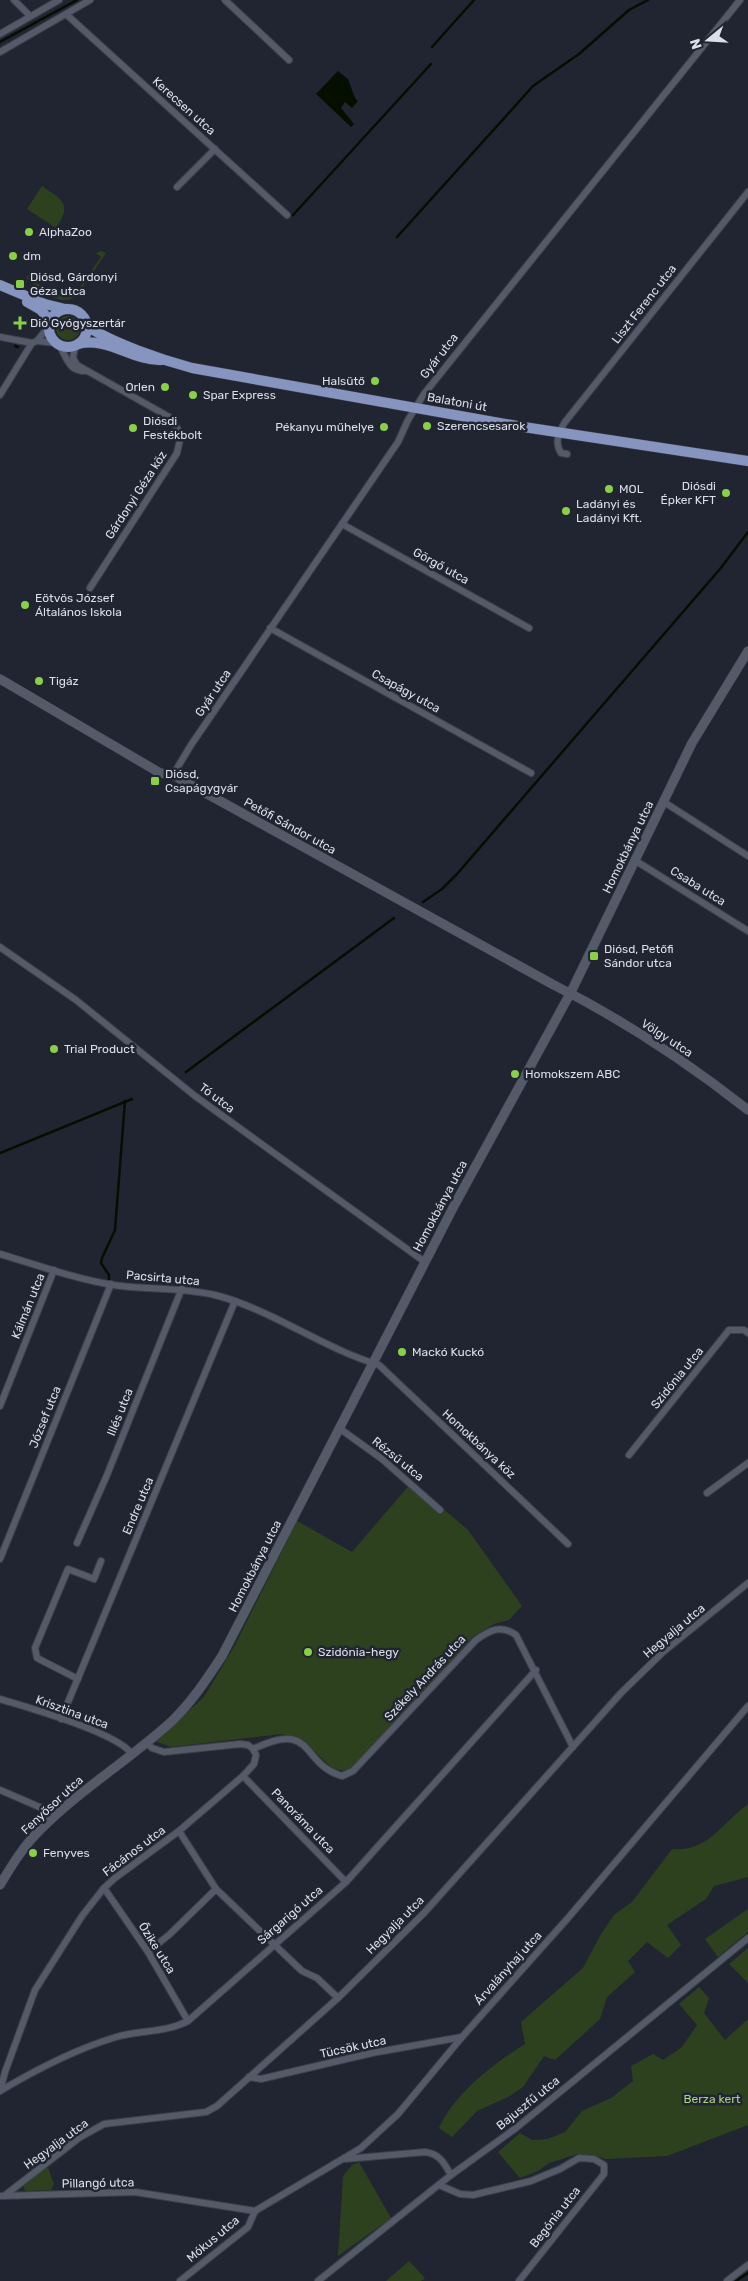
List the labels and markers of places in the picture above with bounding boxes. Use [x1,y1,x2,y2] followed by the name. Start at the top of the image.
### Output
[39,225,92,239] place label: AlphaZoo
[23,226,35,238] marker: AlphaZoo
[23,249,41,263] place label: dm
[7,250,19,262] marker: dm
[30,270,117,298] place label: Diósd, Gárdonyi Géza utca
[14,278,26,290] marker: Diósd, Gárdonyi Géza utca
[30,316,126,330] place label: Dió Gyógyszertár
[14,317,26,329] marker: Dió Gyógyszertár
[322,374,365,388] place label: Halsütő
[369,375,381,387] marker: Halsütő
[125,380,155,394] place label: Orlen
[159,381,171,393] marker: Orlen
[203,388,276,402] place label: Spar Express
[187,389,199,401] marker: Spar Express
[143,414,202,442] place label: Diósdi Festékbolt
[437,419,526,433] place label: Szerencsesarok
[275,420,374,434] place label: Pékanyu műhelye
[421,420,433,432] marker: Szerencsesarok
[378,421,390,433] marker: Pékanyu műhelye
[127,422,139,434] marker: Diósdi Festékbolt
[661,479,716,507] place label: Diósdi Épker KFT
[619,482,644,496] place label: MOL
[603,483,615,495] marker: MOL
[720,487,732,499] marker: Diósdi Épker KFT
[576,497,642,525] place label: Ladányi és Ladányi Kft.
[560,505,572,517] marker: Ladányi és Ladányi Kft.
[35,591,122,619] place label: Eötvös József Általános Iskola
[19,599,31,611] marker: Eötvös József Általános Iskola
[49,674,79,688] place label: Tigáz
[33,675,45,687] marker: Tigáz
[165,767,238,795] place label: Diósd, Csapágygyár
[149,775,161,787] marker: Diósd, Csapágygyár
[604,942,674,970] place label: Diósd, Petőfi Sándor utca
[588,950,600,962] marker: Diósd, Petőfi Sándor utca
[64,1042,135,1056] place label: Trial Product
[48,1043,60,1055] marker: Trial Product
[525,1067,620,1081] place label: Homokszem ABC
[509,1068,521,1080] marker: Homokszem ABC
[412,1345,484,1359] place label: Mackó Kuckó
[396,1346,408,1358] marker: Mackó Kuckó
[318,1645,399,1659] place label: Szidónia-hegy
[302,1646,314,1658] marker: Szidónia-hegy
[43,1846,90,1860] place label: Fenyves
[27,1847,39,1859] marker: Fenyves

